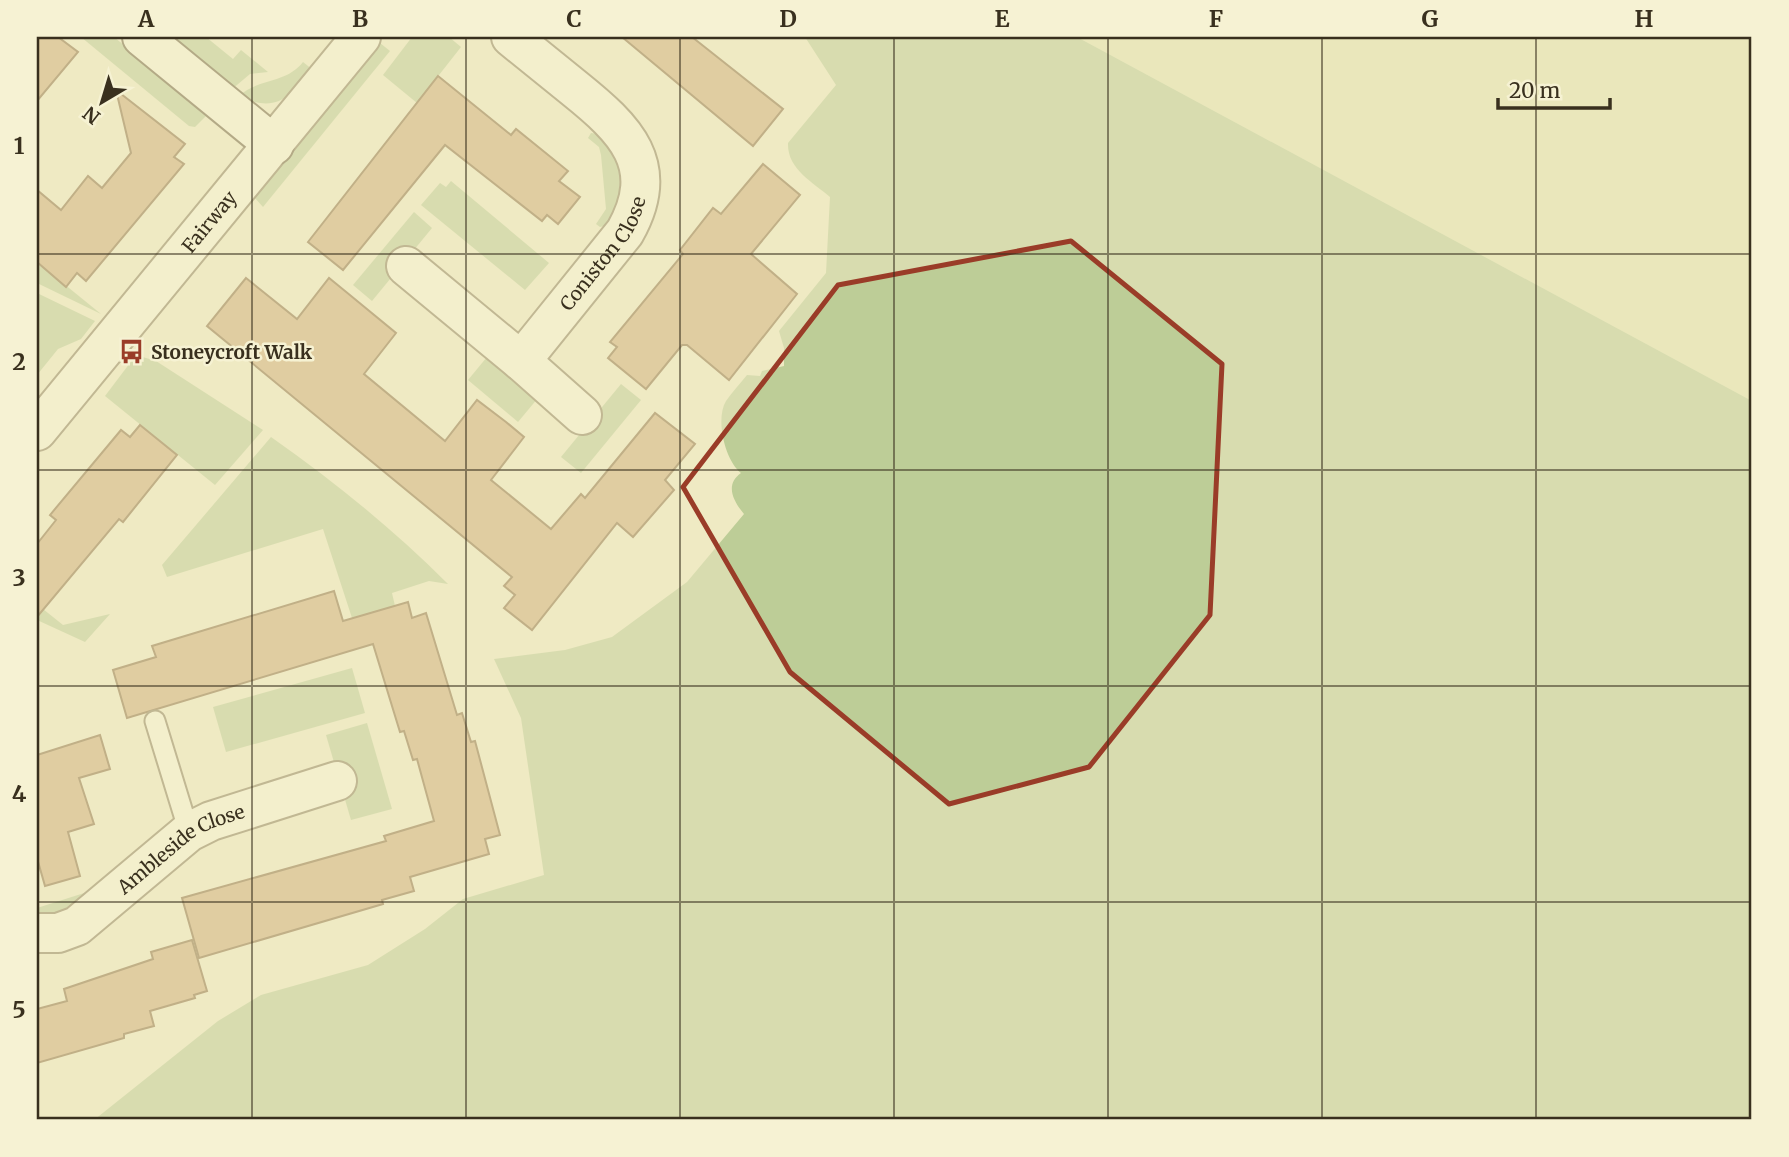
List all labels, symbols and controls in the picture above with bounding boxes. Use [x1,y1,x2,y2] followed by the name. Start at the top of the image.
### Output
[137,4,155,33] text: A
[352,4,368,33] text: B
[566,4,582,33] text: C
[779,4,797,33] text: D
[994,4,1010,33] text: E
[1209,4,1223,33] text: F
[1422,4,1439,33] text: G
[1635,4,1654,33] text: H
[66,66,136,136] north arrow
[1498,66,1610,110] scale bar
[1509,77,1561,104] text: 20 m
[78,101,105,129] text: N
[14,131,25,160] text: 1
[177,186,242,258] street label: Fairway
[554,194,651,315] street label: Coniston Close
[117,338,145,366] bus stop icon: Stoneycroft Walk
[151,340,313,364] place label: Stoneycroft Walk
[12,347,26,376] text: 2
[12,563,26,592] text: 3
[12,779,27,808] text: 4
[112,799,248,900] street label: Ambleside Close
[12,995,26,1024] text: 5

